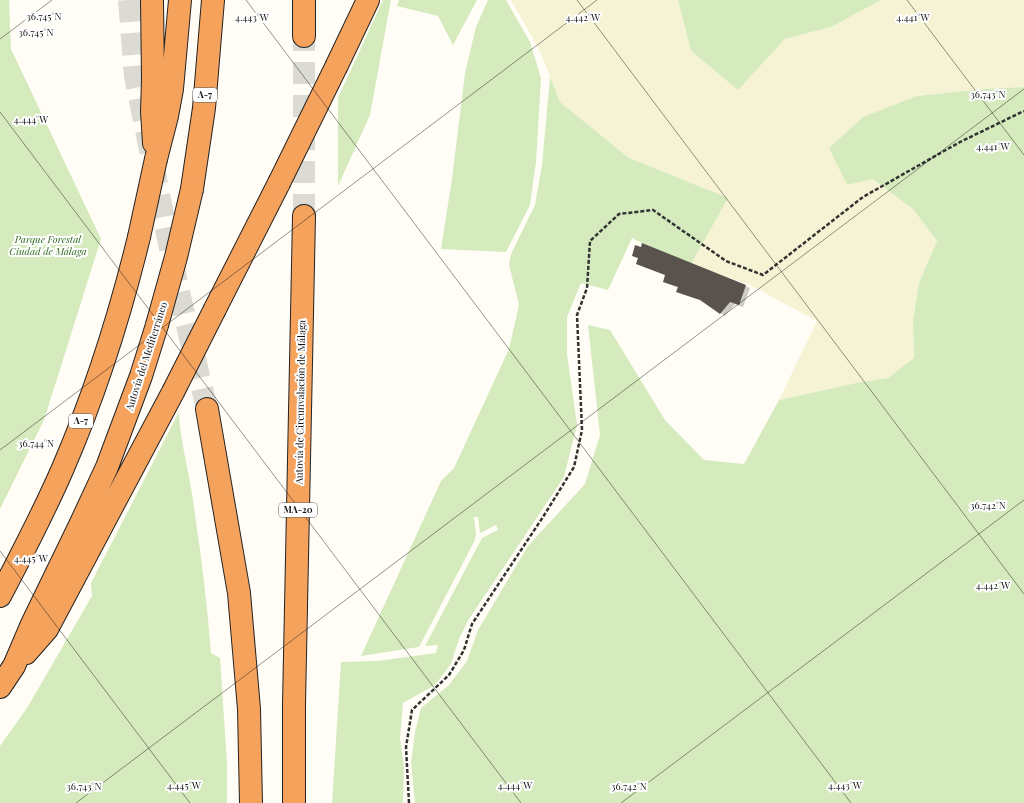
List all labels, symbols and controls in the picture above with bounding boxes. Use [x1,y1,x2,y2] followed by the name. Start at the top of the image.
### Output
[26,9,62,23] text: 36.745°N
[235,10,270,24] text: 4.443°W
[566,10,601,24] text: 4.442°W
[896,10,931,24] text: 4.441°W
[18,25,54,39] text: 36.745°N
[970,87,1006,101] text: 36.743°N
[193,88,217,102] road number: A-7
[14,112,49,126] text: 4.444°W
[976,139,1011,153] text: 4.441°W
[9,232,87,258] park label: Parque Forestal Ciudad de Málaga
[121,299,170,413] street label: Autovía del Mediterráneo
[292,320,308,485] street label: Autovía de Circunvalación de Málaga
[69,414,93,428] road number: A-7
[18,436,54,450] text: 36.744°N
[970,498,1006,512] text: 36.742°N
[279,503,317,517] road number: MA-20
[14,551,49,565] text: 4.445°W
[976,578,1011,592] text: 4.442°W
[167,778,202,792] text: 4.445°W
[498,778,533,792] text: 4.444°W
[828,778,863,792] text: 4.443°W
[66,779,102,793] text: 36.743°N
[611,779,647,793] text: 36.742°N

